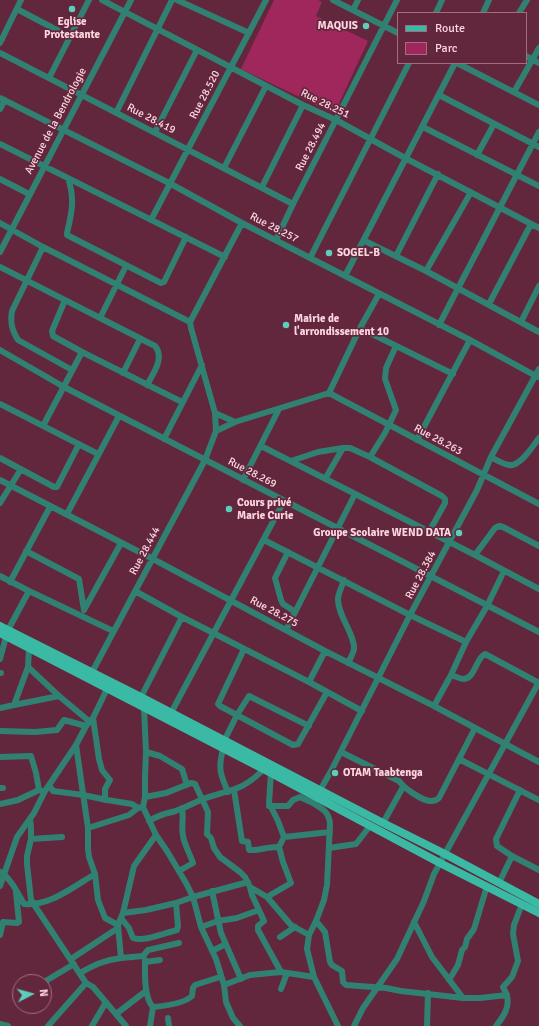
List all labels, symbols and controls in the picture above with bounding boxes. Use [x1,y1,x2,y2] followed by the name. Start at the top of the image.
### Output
[67,4,77,14] marker: Eglise Protestante
[397,12,527,64] legend
[44,15,100,41] place label: Eglise Protestante
[318,19,358,33] place label: MAQUIS
[361,21,371,31] marker: MAQUIS
[435,21,465,36] text: Route
[435,41,457,56] text: Parc
[22,66,90,176] street label: Avenue de la Bendrologie
[187,68,223,122] street label: Rue 28.520
[298,86,352,122] street label: Rue 28.251
[124,101,178,137] street label: Rue 28.419
[293,120,329,174] street label: Rue 28.494
[247,210,301,246] street label: Rue 28.257
[337,246,380,260] place label: SOGEL-B
[324,248,334,258] marker: SOGEL-B
[294,312,389,338] place label: Mairie de l'arrondissement 10
[281,320,291,330] marker: Mairie de l'arrondissement 10
[412,422,464,458] street label: Rue 28.263
[225,455,279,491] street label: Rue 28.269
[237,496,294,522] place label: Cours privé Marie Curie
[224,504,234,514] marker: Cours privé Marie Curie
[127,525,163,577] street label: Rue 28.444
[313,526,451,540] place label: Groupe Scolaire WEND DATA
[454,528,464,538] marker: Groupe Scolaire WEND DATA
[403,549,439,601] street label: Rue 28.384
[248,594,300,630] street label: Rue 28.275
[343,766,423,780] place label: OTAM Taabtenga
[330,768,340,778] marker: OTAM Taabtenga
[12,974,52,1014] north arrow
[37,988,50,997] text: N

